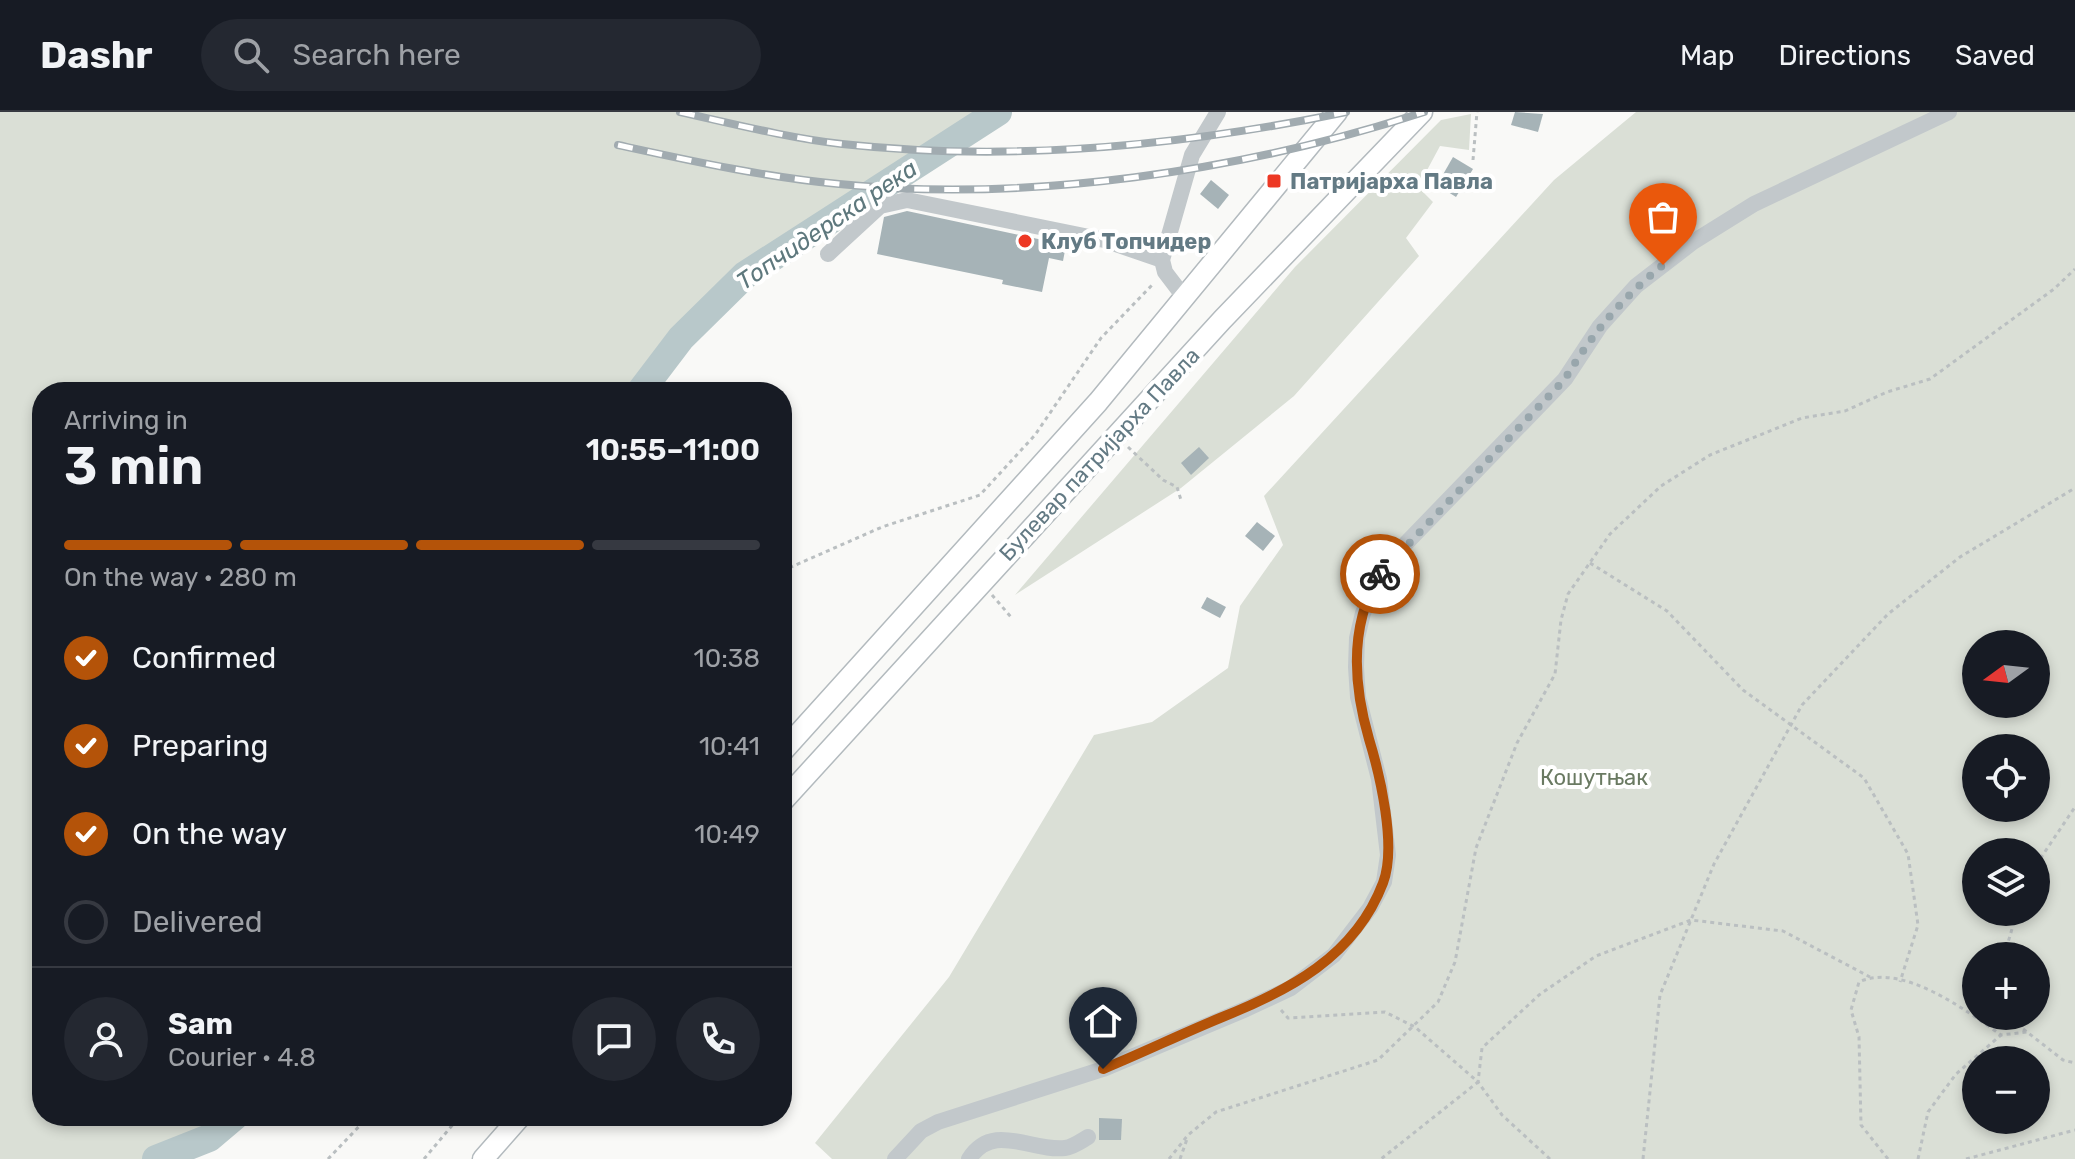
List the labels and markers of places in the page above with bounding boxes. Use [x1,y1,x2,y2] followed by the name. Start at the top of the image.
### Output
[1290,168,1493,195] place label: Патријарха Павла
[1265,172,1283,190] marker: Патријарха Павла
[1629,183,1697,265] pin
[1041,228,1211,255] place label: Клуб Топчидер
[1016,232,1034,250] marker: Клуб Топчидер
[1069,987,1137,1069] pin

